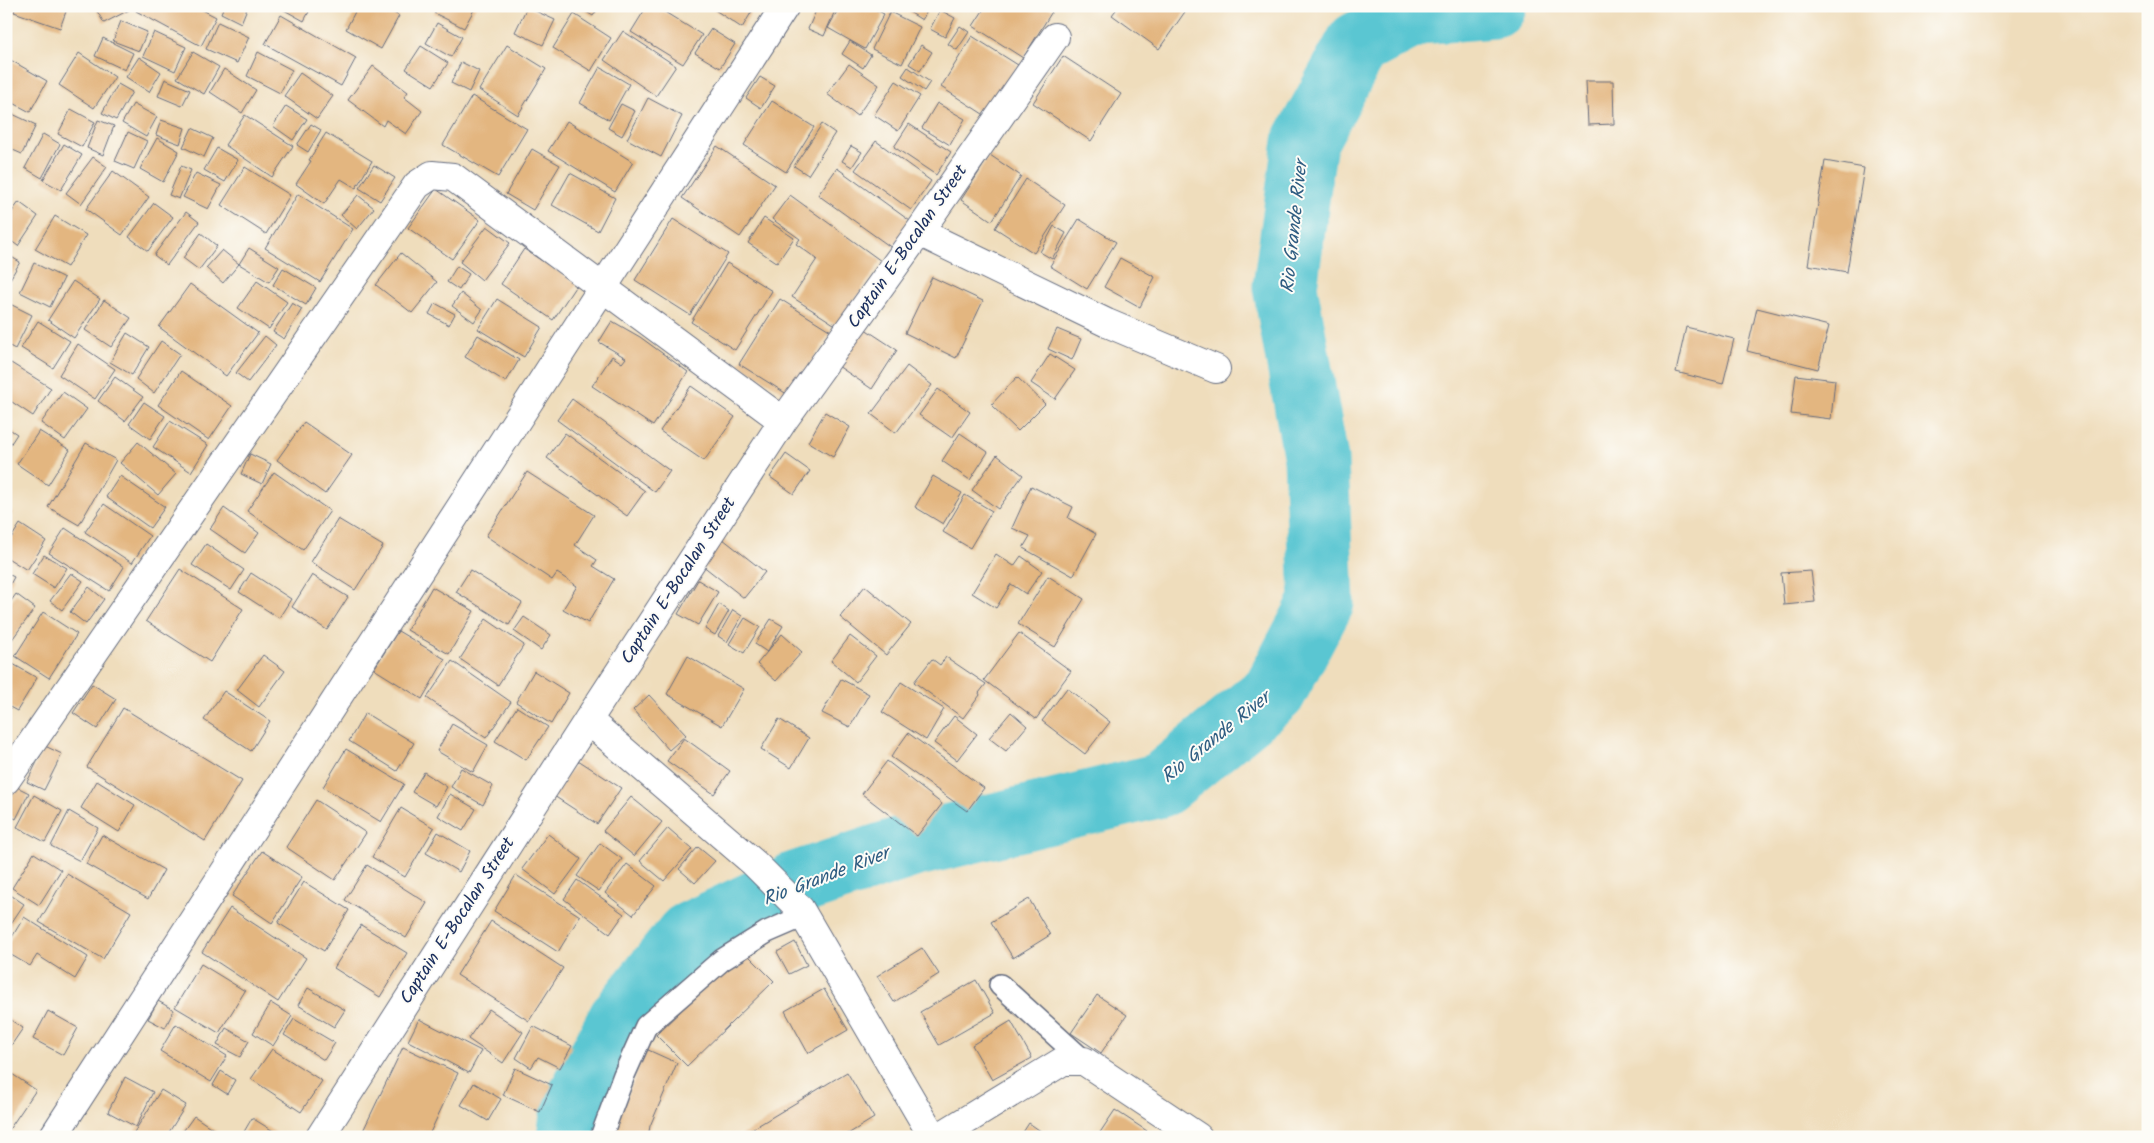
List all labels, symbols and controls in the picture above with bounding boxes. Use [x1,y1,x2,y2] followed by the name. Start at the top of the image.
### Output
[1273,156,1317,295] water label: Rio Grande River
[840,158,976,335] street label: Captain E-Bocalan Street
[614,491,745,670] street label: Captain E-Bocalan Street
[1155,682,1280,791] water label: Rio Grande River
[393,831,524,1010] street label: Captain E-Bocalan Street
[759,838,897,915] water label: Rio Grande River

